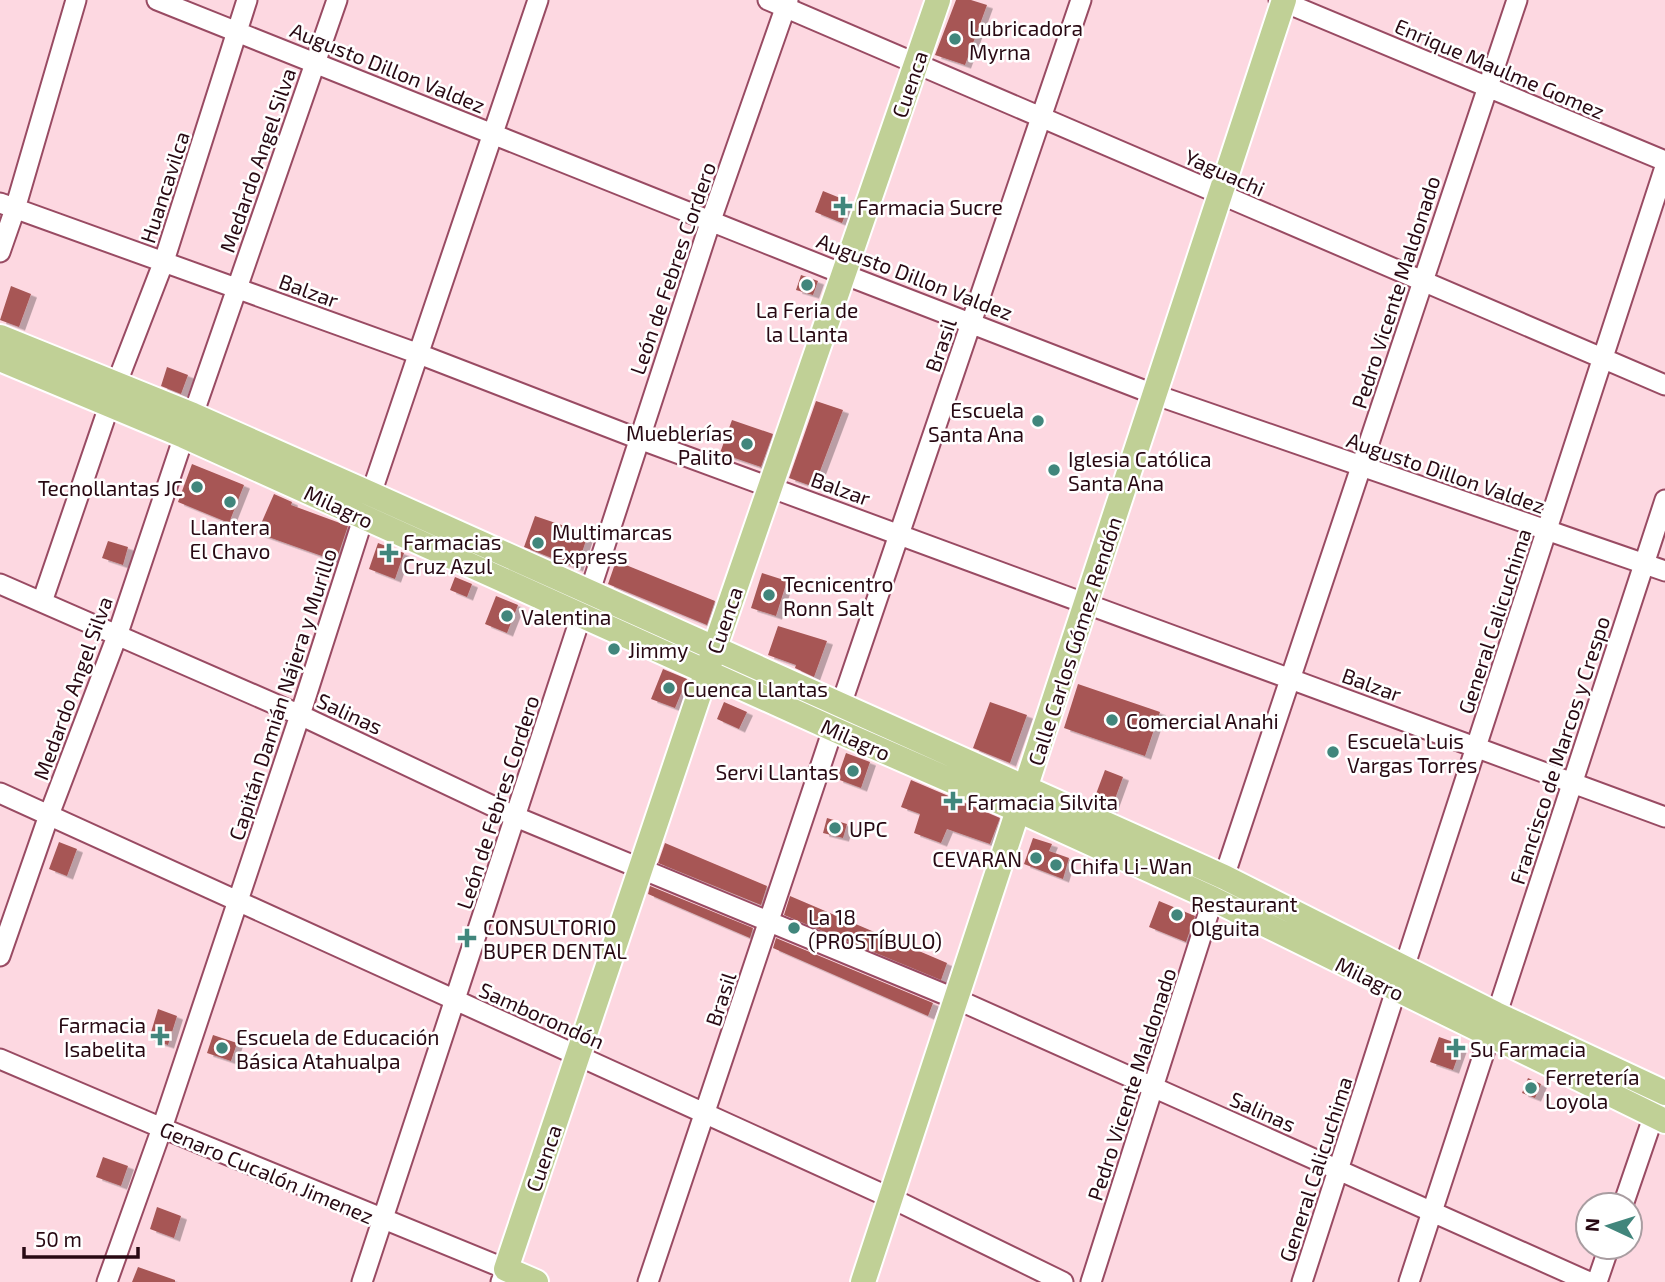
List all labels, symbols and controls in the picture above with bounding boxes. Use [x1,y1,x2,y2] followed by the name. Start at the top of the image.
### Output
[1391,12,1609,124] street label: Enrique Maulme Gomez
[969,15,1083,64] place label: Lubricadora Myrna
[287,16,489,118] street label: Augusto Dillon Valdez
[947,31,963,47] marker: Lubricadora Myrna
[886,47,932,121] street label: Cuenca
[214,64,300,256] street label: Medardo Angel Silva
[134,128,194,246] street label: Huancavilca
[1181,143,1269,201] street label: Yaguachi
[624,158,720,378] street label: León de Febres Cordero
[1346,172,1444,412] street label: Pedro Vicente Maldonado
[857,194,1003,219] place label: Farmacia Sucre
[835,198,851,214] marker: Farmacia Sucre
[813,227,1017,325] street label: Augusto Dillon Valdez
[276,268,343,312] street label: Balzar
[799,277,815,293] marker: La Feria de la Llanta
[756,297,858,346] place label: La Feria de la Llanta
[919,314,961,375] street label: Brasil
[928,397,1024,446] place label: Escuela Santa Ana
[1030,413,1046,429] marker: Escuela Santa Ana
[626,420,733,469] place label: Mueblerías Palito
[1344,426,1548,518] street label: Augusto Dillon Valdez
[739,436,755,452] marker: Mueblerías Palito
[1068,446,1212,495] place label: Iglesia Católica Santa Ana
[1046,462,1062,478] marker: Iglesia Católica Santa Ana
[808,466,875,510] street label: Balzar
[38,475,183,500] place label: Tecnollantas JC
[189,479,205,495] marker: Tecnollantas JC
[301,479,377,533] street label: Milagro
[222,494,238,510] marker: Llantera El Chavo
[1022,513,1126,769] street label: Calle Carlos Gómez Rendón
[190,514,270,563] place label: Llantera El Chavo
[552,519,672,568] place label: Multimarcas Express
[1452,525,1536,717] street label: General Calicuchima
[403,529,501,578] place label: Farmacias Cruz Azul
[530,535,546,551] marker: Multimarcas Express
[223,545,342,843] street label: Capitán Damián Nájera y Murillo
[381,545,397,561] marker: Farmacias Cruz Azul
[783,571,893,620] place label: Tecnicentro Ronn Salt
[701,583,747,657] street label: Cuenca
[761,587,777,603] marker: Tecnicentro Ronn Salt
[27,593,117,783] street label: Medardo Angel Silva
[521,604,611,629] place label: Valentina
[499,608,515,624] marker: Valentina
[1504,613,1614,887] street label: Francisco de Marcos y Crespo
[628,637,688,662] place label: Jimmy
[606,641,622,657] marker: Jimmy
[1339,662,1406,706] street label: Balzar
[683,676,828,701] place label: Cuenca Llantas
[661,680,677,696] marker: Cuenca Llantas
[313,687,387,739] street label: Salinas
[451,692,543,912] street label: León de Febres Cordero
[1126,708,1279,733] place label: Comercial Anahi
[1104,712,1120,728] marker: Comercial Anahi
[817,713,895,765] street label: Milagro
[1347,728,1477,777] place label: Escuela Luis Vargas Torres
[1325,744,1341,760] marker: Escuela Luis Vargas Torres
[716,759,839,784] place label: Servi Llantas
[845,763,861,779] marker: Servi Llantas
[967,789,1118,814] place label: Farmacia Silvita
[945,793,961,809] marker: Farmacia Silvita
[849,816,887,841] place label: UPC
[827,820,843,836] marker: UPC
[932,846,1022,871] place label: CEVARAN
[1028,850,1044,866] marker: CEVARAN
[1070,853,1192,878] place label: Chifa Li-Wan
[1048,857,1064,873] marker: Chifa Li-Wan
[1191,891,1297,940] place label: Restaurant Olguita
[808,904,942,953] place label: La 18 (PROSTÍBULO)
[1169,907,1185,923] marker: Restaurant Olguita
[483,914,627,963] place label: CONSULTORIO BUPER DENTAL
[786,920,802,936] marker: La 18 (PROSTÍBULO)
[457,928,477,948] marker: CONSULTORIO BUPER DENTAL
[1332,951,1408,1005] street label: Milagro
[1082,964,1180,1204] street label: Pedro Vicente Maldonado
[700,968,741,1029] street label: Brasil
[476,976,608,1054] street label: Samborondón
[58,1012,146,1061] place label: Farmacia Isabelita
[236,1024,440,1073] place label: Escuela de Educación Básica Atahualpa
[152,1028,168,1044] marker: Farmacia Isabelita
[1470,1036,1586,1061] place label: Su Farmacia
[214,1040,230,1056] marker: Escuela de Educación Básica Atahualpa
[1448,1040,1464,1056] marker: Su Farmacia
[1545,1064,1640,1113] place label: Ferretería Loyola
[1273,1073,1357,1265] street label: General Calicuchima
[1523,1080,1539,1096] marker: Ferretería Loyola
[1226,1086,1300,1136] street label: Salinas
[156,1116,378,1228] street label: Genaro Cucalón Jimenez
[520,1121,566,1195] street label: Cuenca
[1574,1191,1644,1261] north arrow
[24,1216,138,1260] scale bar
[1580,1217,1603,1232] text: N
[35,1226,82,1251] text: 50 m

